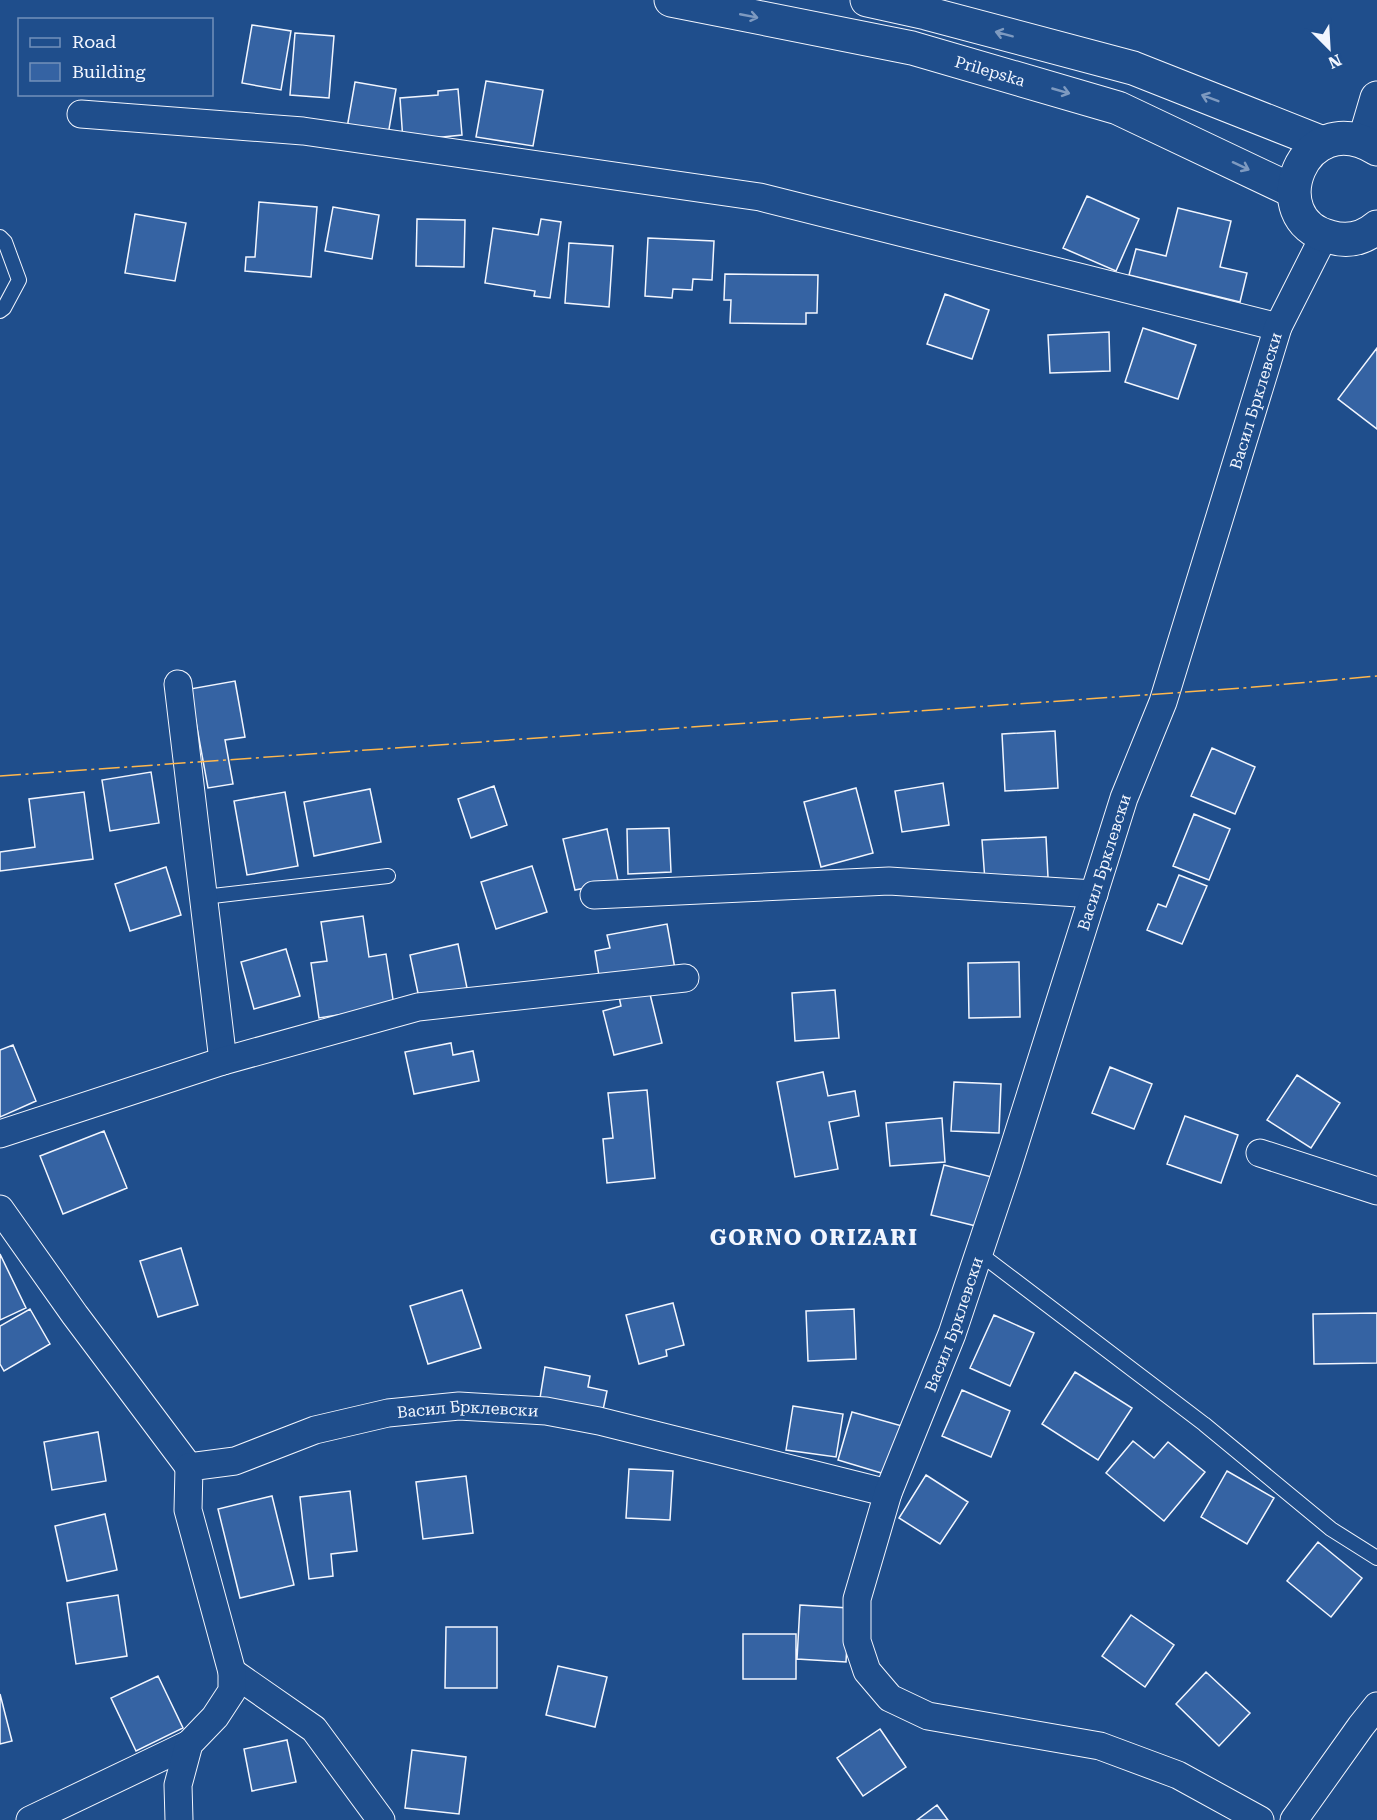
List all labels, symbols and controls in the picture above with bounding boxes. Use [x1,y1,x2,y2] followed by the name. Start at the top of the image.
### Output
[739,11,759,22] one-way arrow
[18,18,213,96] legend
[1299,18,1359,78] north arrow
[995,28,1014,39] one-way arrow
[72,31,117,52] text: Road
[1325,50,1344,72] text: N
[953,52,1028,90] street label: Prilepska
[72,61,146,82] text: Building
[1051,86,1070,97] one-way arrow
[1201,92,1220,103] one-way arrow
[1231,161,1249,173] one-way arrow
[1225,330,1285,471] street label: Васил Брклевски
[1073,791,1134,933] street label: Васил Брклевски
[710,1225,918,1250] district label: GORNO ORIZARI
[920,1254,987,1395] street label: Васил Брклевски
[396,1396,539,1422] street label: Васил Брклевски

